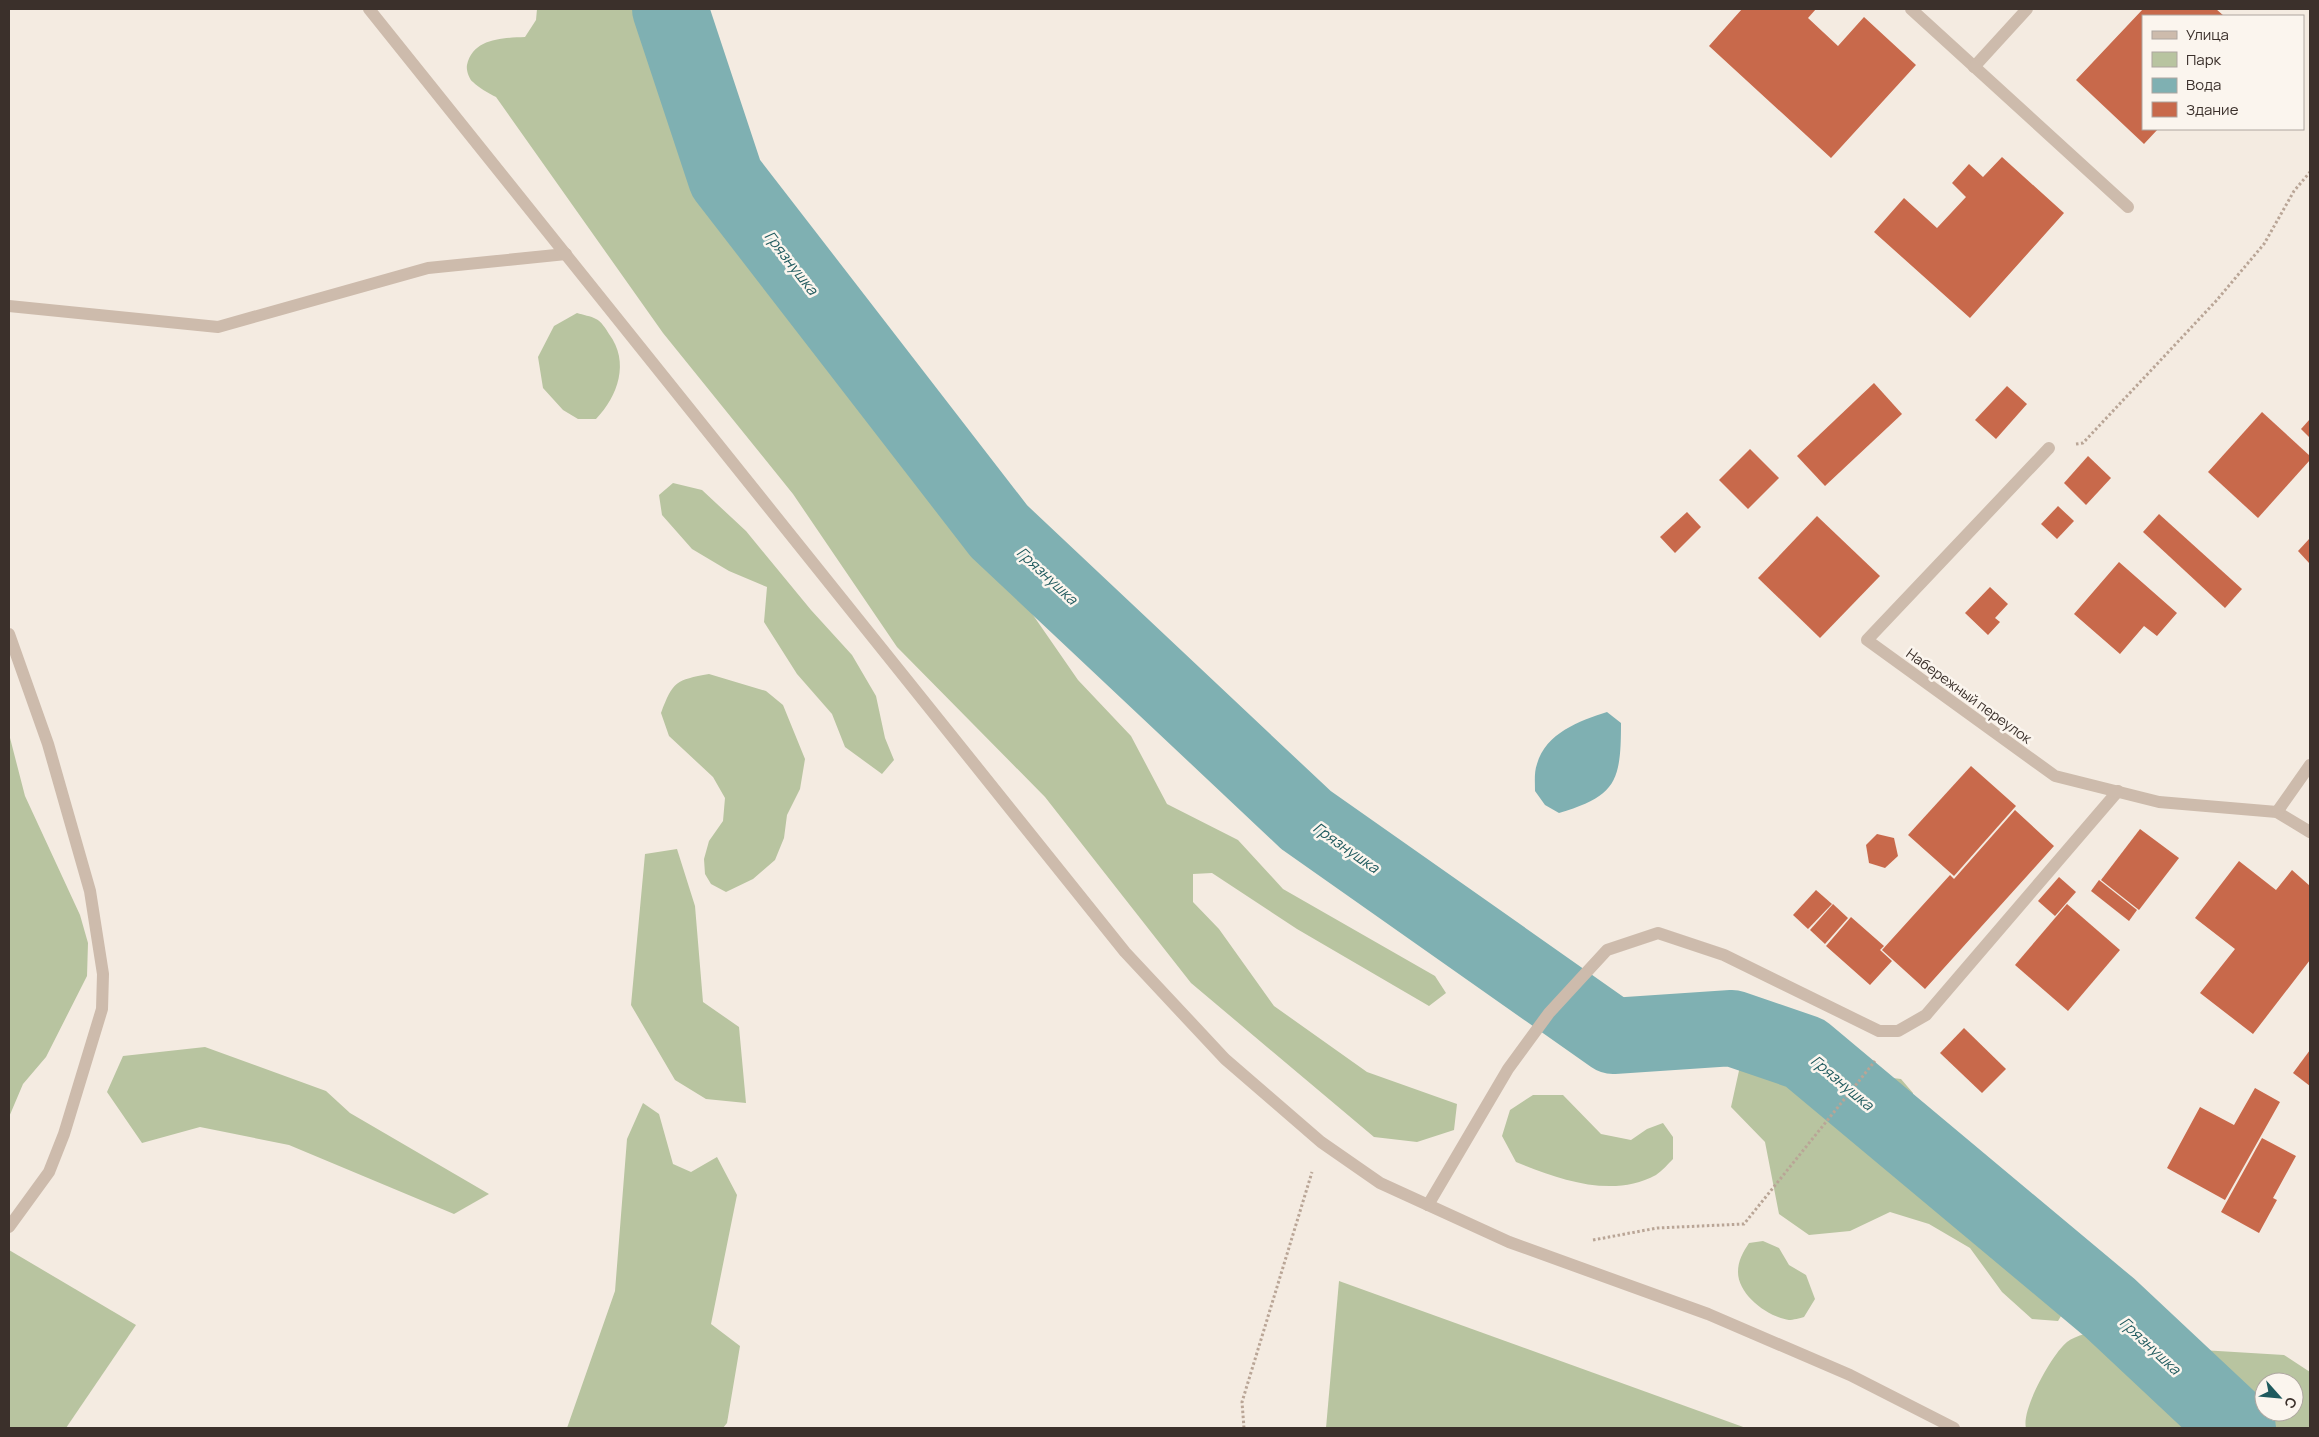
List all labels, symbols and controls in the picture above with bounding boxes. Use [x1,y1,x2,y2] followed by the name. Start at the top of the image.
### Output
[2142,15,2304,130] legend
[2186,24,2229,45] text: Улица
[2186,49,2222,70] text: Парк
[2186,74,2221,95] text: Вода
[2186,99,2239,120] text: Здание
[760,226,823,300] water label: Грязнушка
[1012,542,1083,610] water label: Грязнушка
[1903,644,2037,748] street label: Набережный переулок
[1309,817,1384,878] water label: Грязнушка
[1806,1050,1879,1115] water label: Грязнушка
[2115,1312,2186,1380] water label: Грязнушка
[2254,1372,2304,1422] north arrow
[2280,1394,2302,1412] text: С

